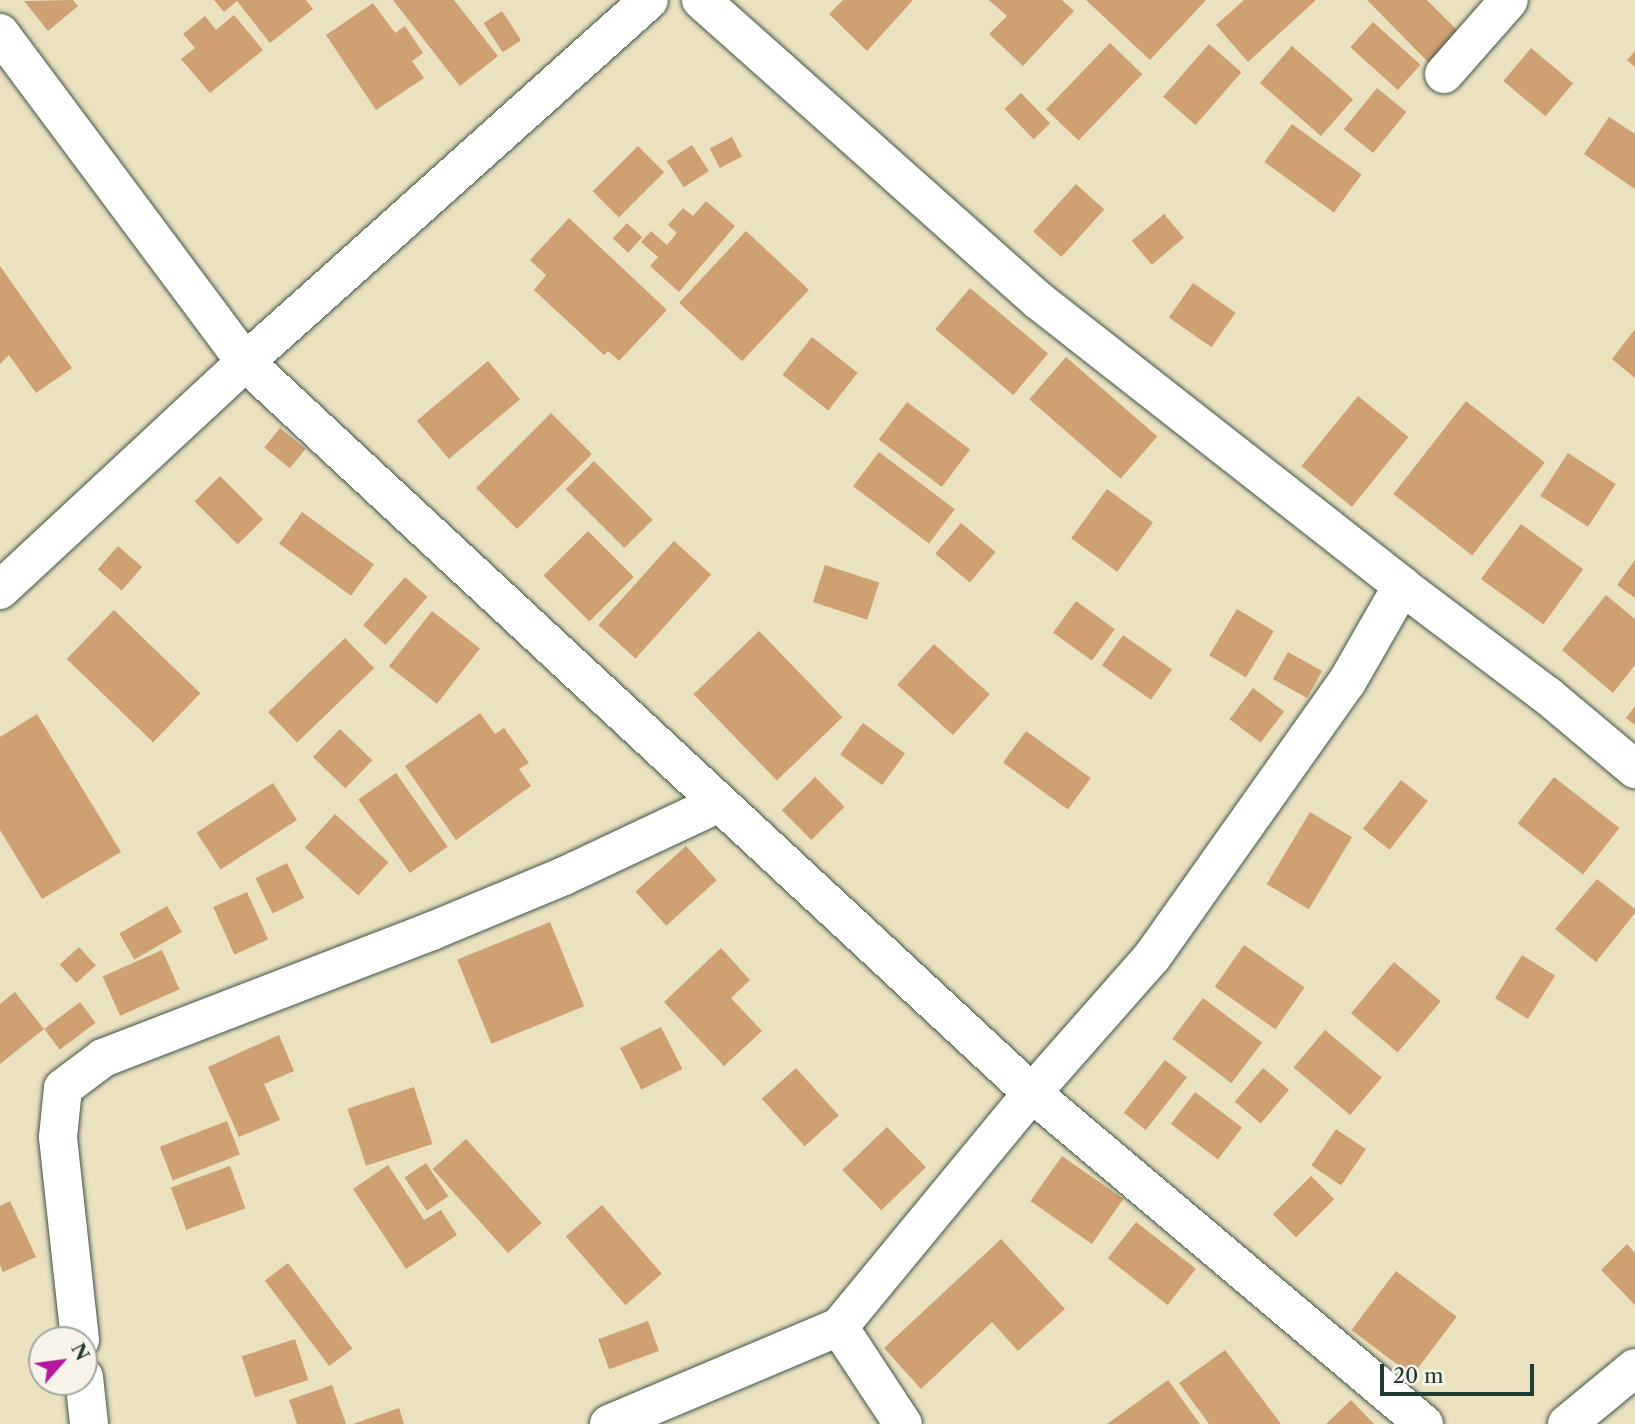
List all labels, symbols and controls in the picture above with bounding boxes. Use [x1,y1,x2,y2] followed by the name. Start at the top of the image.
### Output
[28,1326,98,1396] north arrow
[66,1339,94,1365] text: N
[1383,1350,1537,1394] scale bar
[1393,1363,1444,1388] text: 20 m

